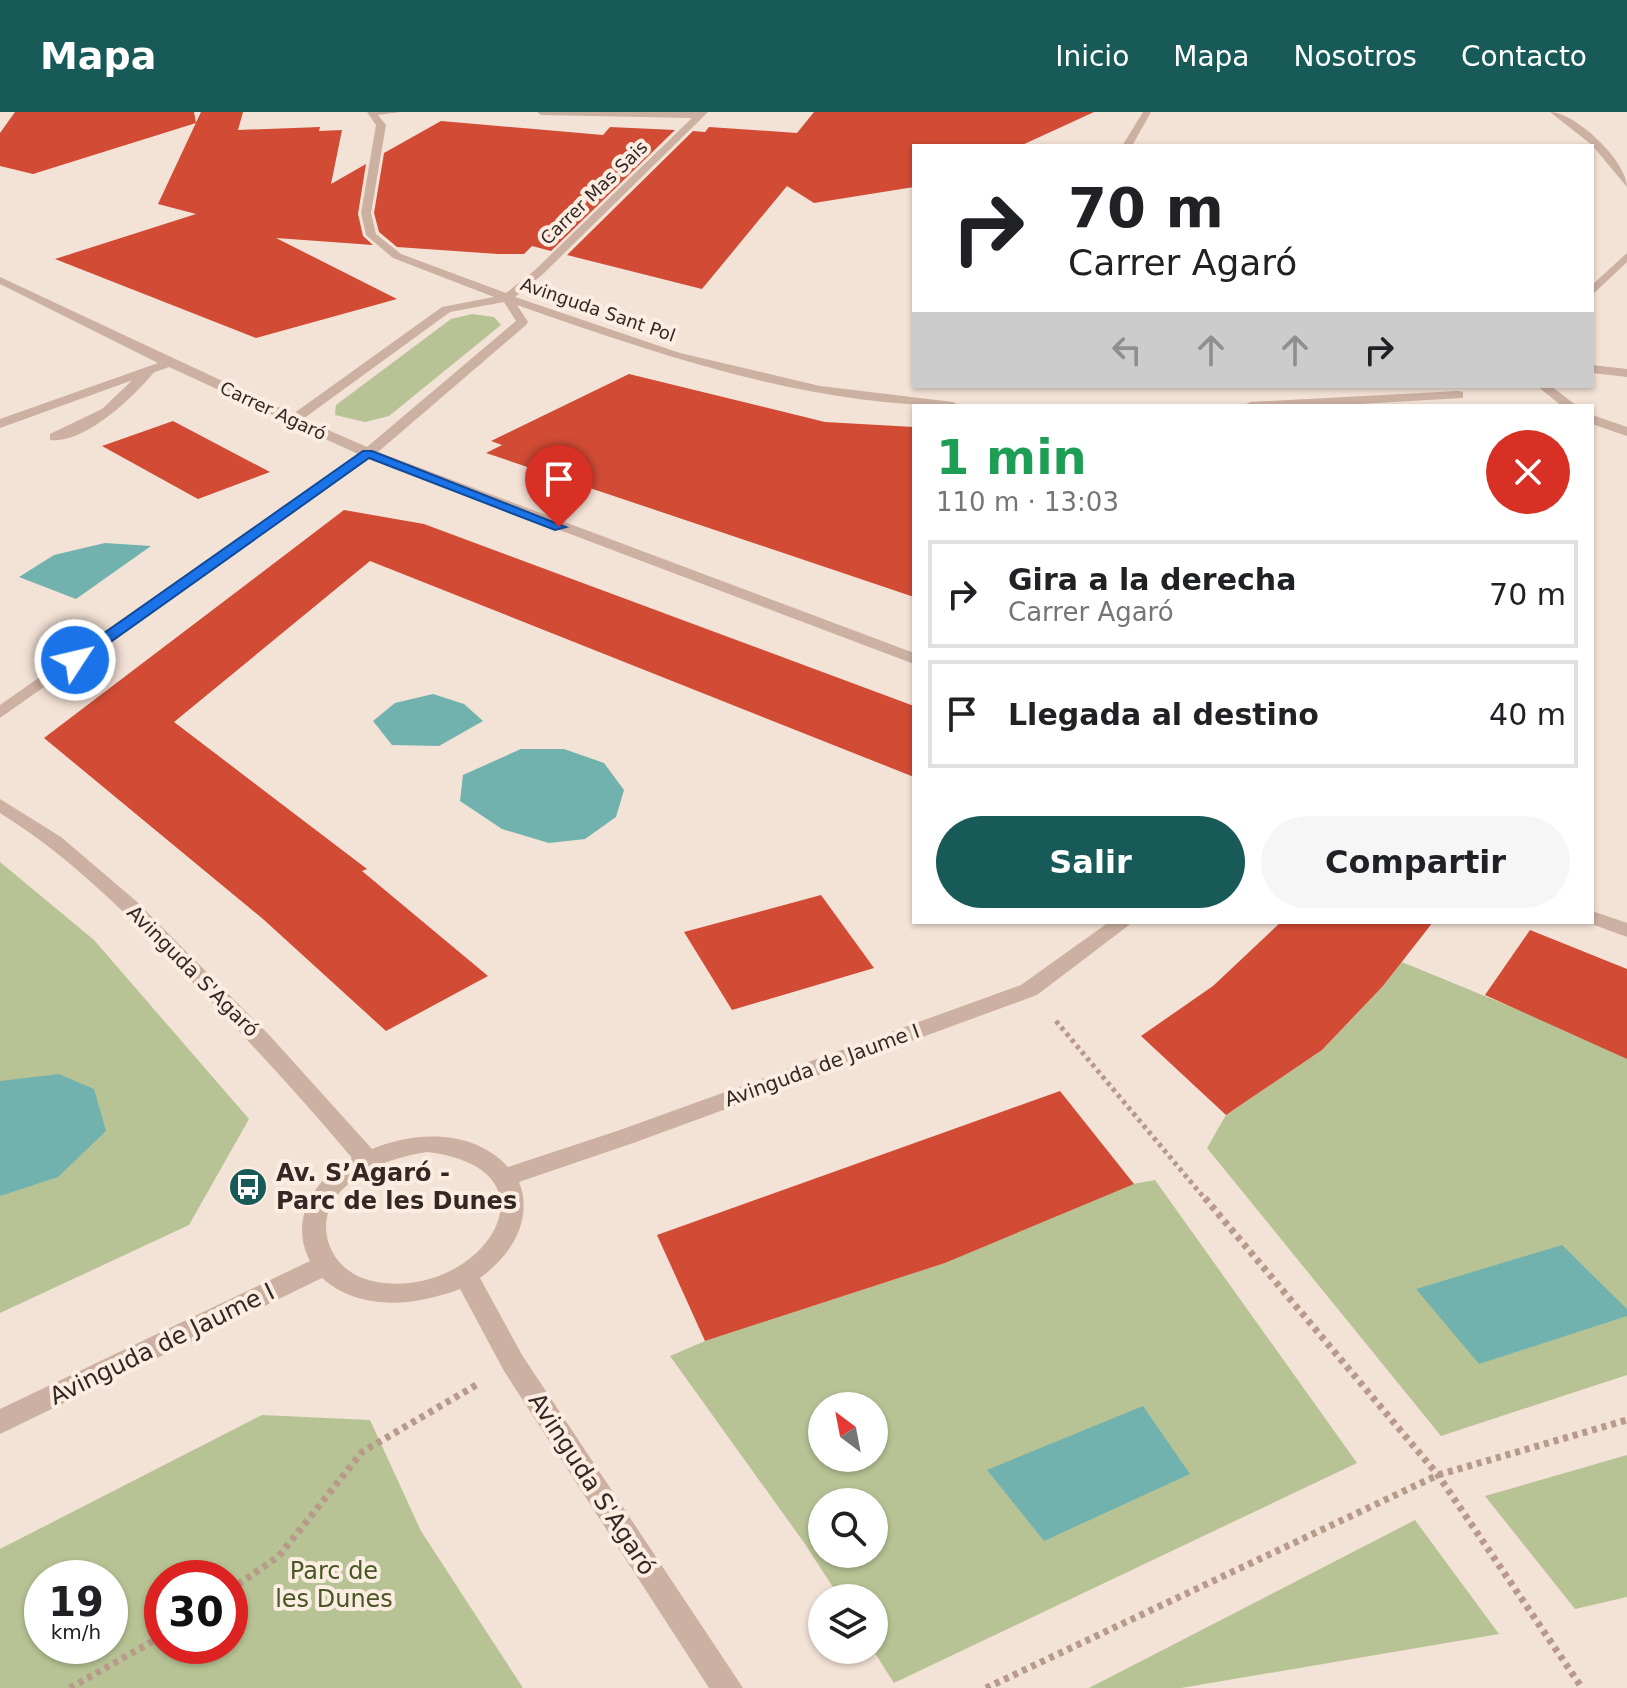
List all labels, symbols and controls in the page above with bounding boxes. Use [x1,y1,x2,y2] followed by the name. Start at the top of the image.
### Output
[40,34,156,78] text: Mapa
[1055,40,1129,73] text: Inicio
[1173,40,1250,73] text: Mapa
[1294,40,1417,73] text: Nosotros
[1461,40,1587,73] text: Contacto
[536,136,651,249] street label: Carrer Mas Sais
[1068,175,1224,240] text: 70 m
[936,176,1040,280] icon: right
[1068,242,1297,283] text: Carrer Agaró
[518,273,678,346] street label: Avinguda Sant Pol
[1105,328,1149,372] icon: left
[1189,328,1233,372] icon: ahead
[1273,328,1317,372] icon: ahead
[1357,328,1401,372] icon: right
[217,377,330,444] street label: Carrer Agaró
[936,429,1087,485] text: 1 min
[1486,430,1570,514] button: close
[525,445,593,527] pin
[537,457,581,501] icon: arrive
[936,487,1119,517] text: 110 m · 13:03
[1008,562,1296,597] text: Gira a la derecha
[940,572,984,616] icon: right
[1489,577,1566,612] text: 70 m
[1008,597,1174,627] text: Carrer Agaró
[33,618,117,702] position arrow
[940,692,984,736] icon: arrive
[1008,697,1319,732] text: Llegada al destino
[1489,697,1566,732] text: 40 m
[936,816,1245,908] button: Salir
[1261,816,1570,908] button: Compartir
[122,900,264,1042] street label: Avinguda S'Agaró
[721,1019,923,1111] street label: Avinguda de Jaume I
[276,1159,517,1215] place label: Av. S’Agaró - Parc de les Dunes
[227,1166,269,1208] bus stop icon: Av. S’Agaró - Parc de les Dunes
[45,1277,279,1411] street label: Avinguda de Jaume I
[523,1388,661,1580] street label: Avinguda S'Agaró
[808,1392,888,1472] north arrow
[808,1392,888,1664] map controls
[808,1488,888,1568] button: search
[275,1557,393,1613] park label: Parc de les Dunes
[144,1560,248,1664] speed limit sign: 30
[48,1579,104,1625] text: 19
[808,1584,888,1664] button: layers
[51,1620,101,1644] text: km/h

